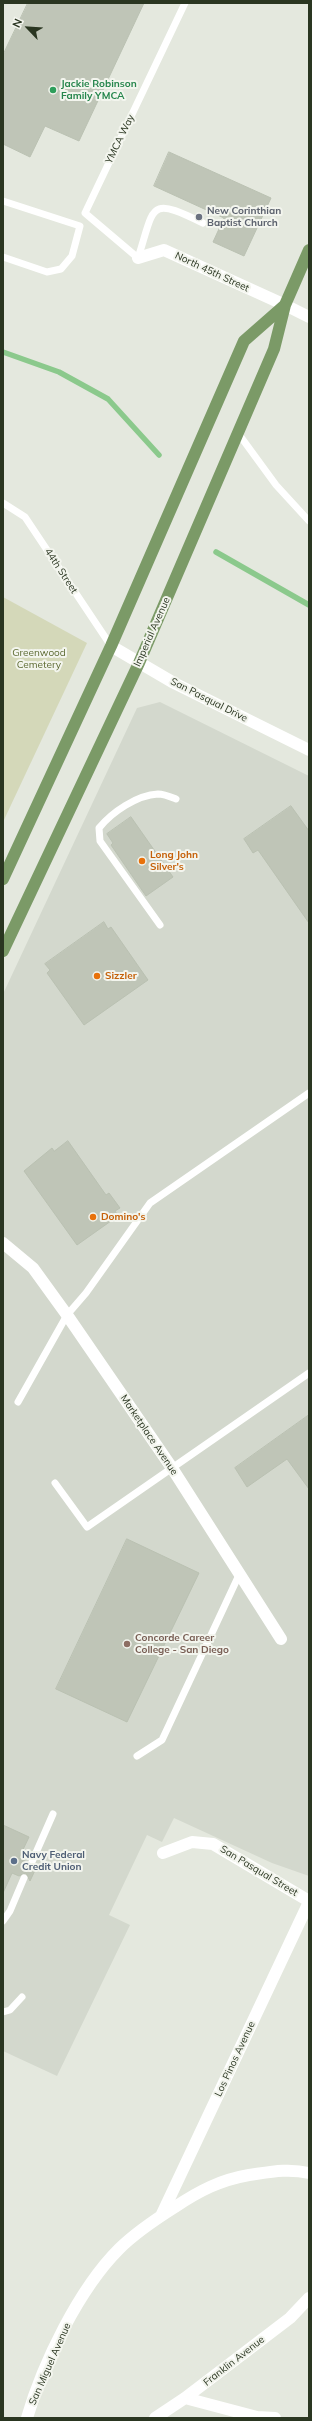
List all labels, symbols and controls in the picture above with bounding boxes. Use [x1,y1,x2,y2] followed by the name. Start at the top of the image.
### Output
[8,8,48,48] north arrow
[9,16,25,30] text: N
[61,78,137,102] place label: Jackie Robinson Family YMCA
[48,85,58,95] marker: Jackie Robinson Family YMCA
[103,112,137,166] street label: YMCA Way
[207,205,281,228] place label: New Corinthian Baptist Church
[194,212,204,222] marker: New Corinthian Baptist Church
[173,250,251,294] street label: North 45th Street
[42,546,80,596] street label: 44th Street
[131,595,173,669] street label: Imperial Avenue
[12,647,66,670] park label: Greenwood Cemetery
[168,675,250,725] street label: San Pasqual Drive
[150,849,198,872] place label: Long John Silver's
[137,856,147,866] marker: Long John Silver's
[105,970,137,982] place label: Sizzler
[92,971,102,981] marker: Sizzler
[101,1211,146,1223] place label: Domino's
[88,1212,98,1222] marker: Domino's
[118,1393,180,1477] street label: Marketplace Avenue
[135,1632,229,1656] place label: Concorde Career College - San Diego
[122,1639,132,1649] marker: Concorde Career College - San Diego
[218,1843,300,1899] street label: San Pasqual Street
[22,1849,85,1872] place label: Navy Federal Credit Union
[9,1856,19,1866] marker: Navy Federal Credit Union
[212,2020,258,2098] street label: Los Pinos Avenue
[26,2321,74,2407] street label: San Miguel Avenue
[201,2333,267,2389] street label: Franklin Avenue

